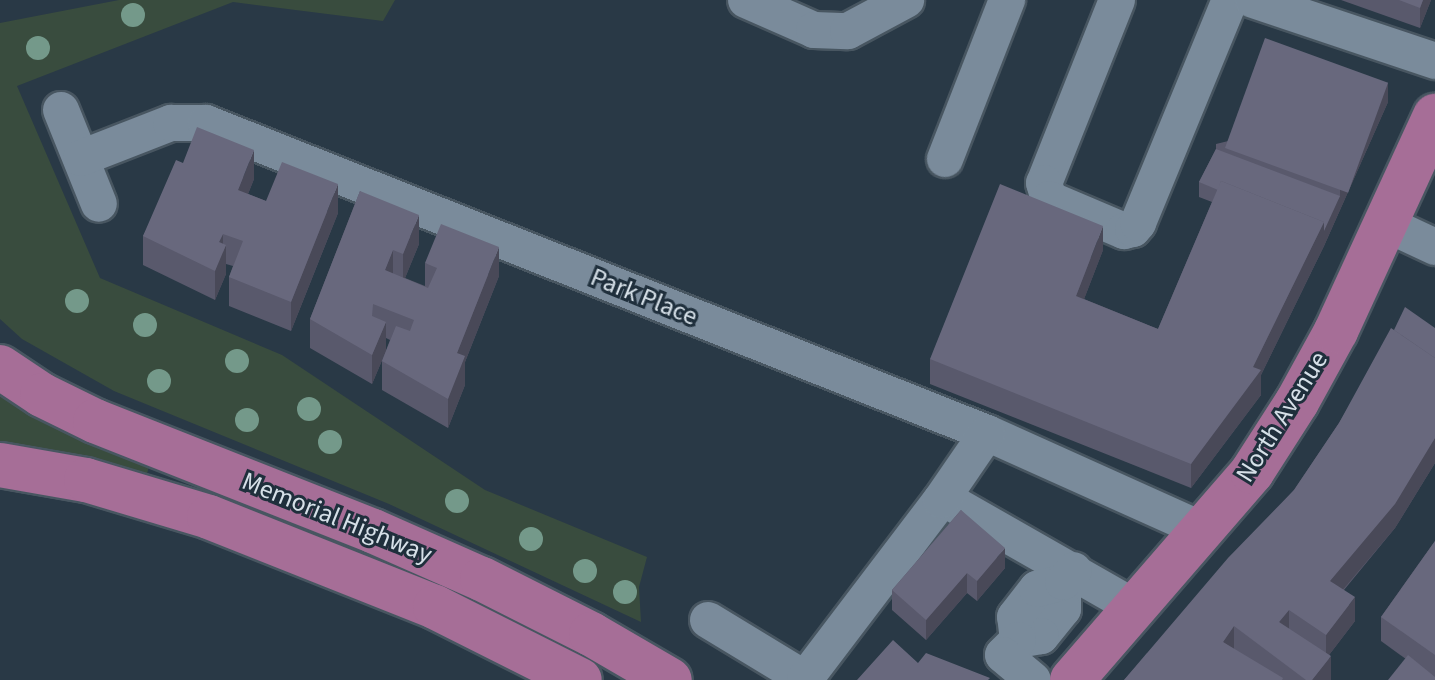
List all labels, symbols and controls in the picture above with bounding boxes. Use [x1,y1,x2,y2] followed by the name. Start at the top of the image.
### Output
[586,261,702,333] street label: Park Place
[1230,346,1334,488] street label: North Avenue
[237,466,437,570] street label: Memorial Highway

